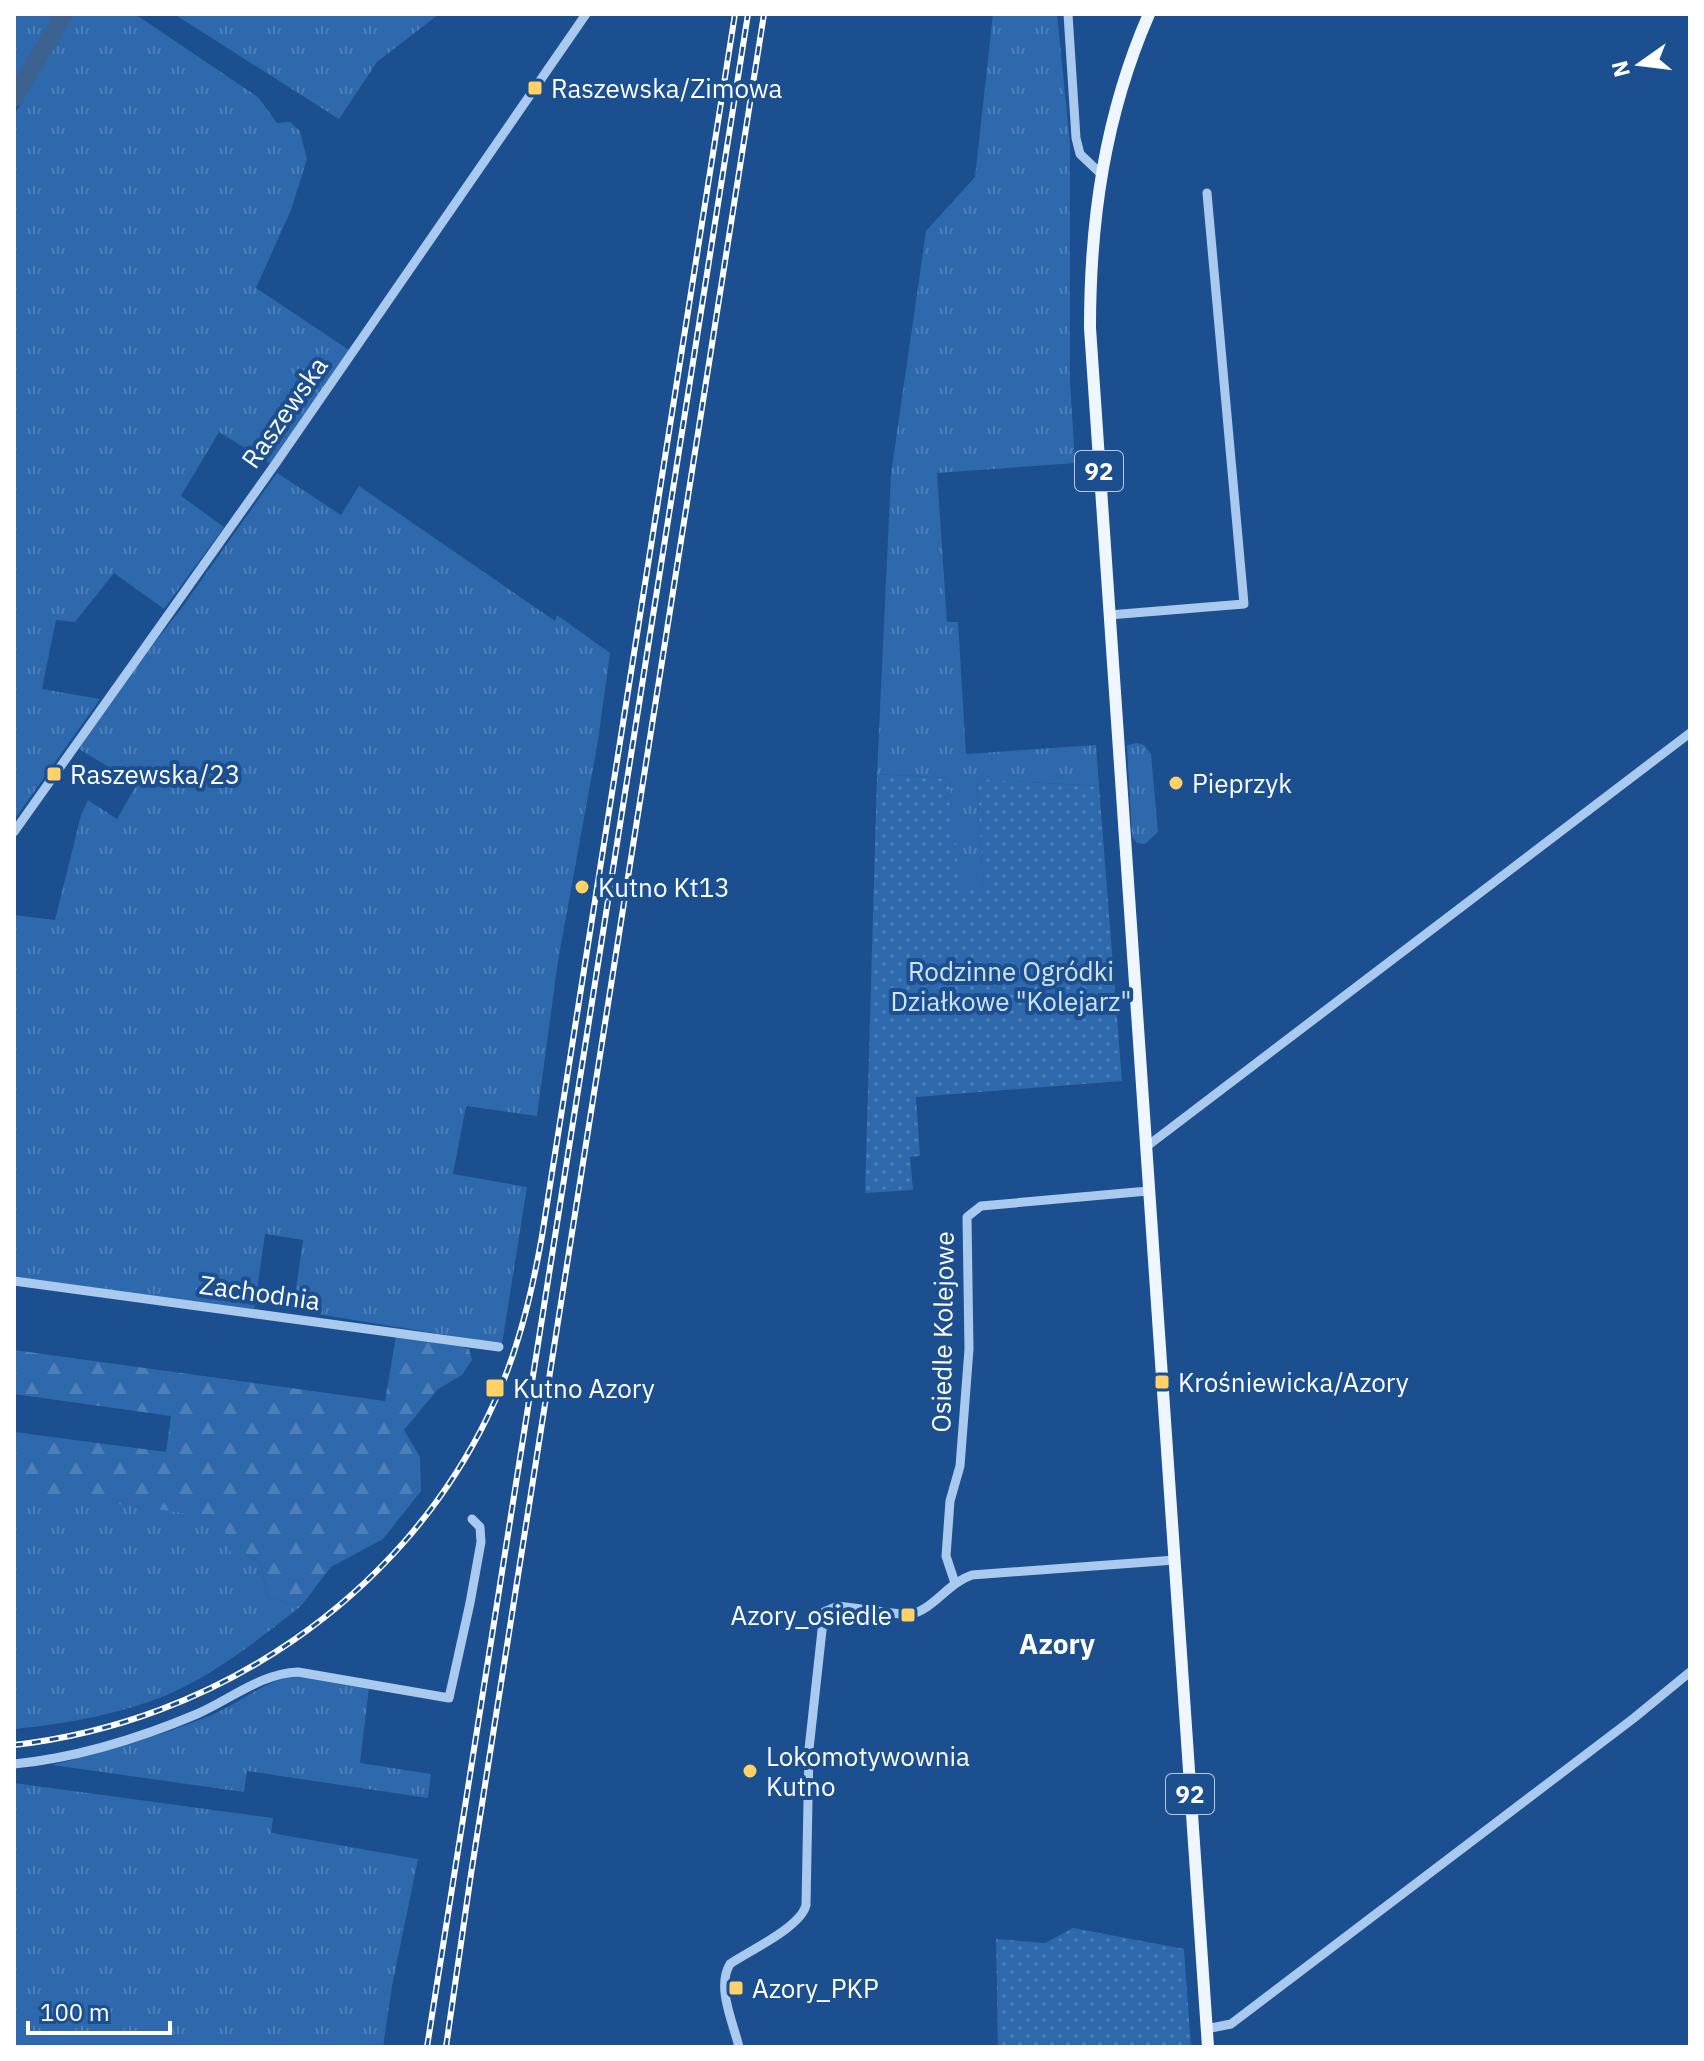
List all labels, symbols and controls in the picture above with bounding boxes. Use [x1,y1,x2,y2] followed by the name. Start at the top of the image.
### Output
[1600,24,1680,104] north arrow
[1604,58,1636,80] text: N
[551,71,783,105] place label: Raszewska/Zimowa
[526,79,544,97] marker: Raszewska/Zimowa
[233,349,335,474] street label: Raszewska
[1075,451,1123,491] road number: 92
[70,757,240,791] place label: Raszewska/23
[45,765,63,783] marker: Raszewska/23
[1192,766,1292,800] place label: Pieprzyk
[1167,774,1185,792] marker: Pieprzyk
[598,870,730,904] place label: Kutno Kt13
[573,878,591,896] marker: Kutno Kt13
[891,954,1131,1018] park label: Rodzinne Ogródki Działkowe "Kolejarz"
[923,1231,961,1433] street label: Osiedle Kolejowe
[197,1267,323,1317] street label: Zachodnia
[1178,1365,1409,1399] place label: Krośniewicka/Azory
[513,1371,655,1405] place label: Kutno Azory
[1153,1373,1171,1391] marker: Krośniewicka/Azory
[484,1377,506,1399] marker: Kutno Azory
[730,1598,892,1632] place label: Azory_osiedle
[899,1606,917,1624] marker: Azory_osiedle
[1019,1625,1095,1662] district label: Azory
[766,1739,970,1803] place label: Lokomotywownia Kutno
[741,1762,759,1780] marker: Lokomotywownia Kutno
[1166,1774,1214,1814] road number: 92
[752,1971,879,2005] place label: Azory_PKP
[727,1979,745,1997] marker: Azory_PKP
[28,1985,170,2035] scale bar
[40,1996,110,2028] text: 100 m

